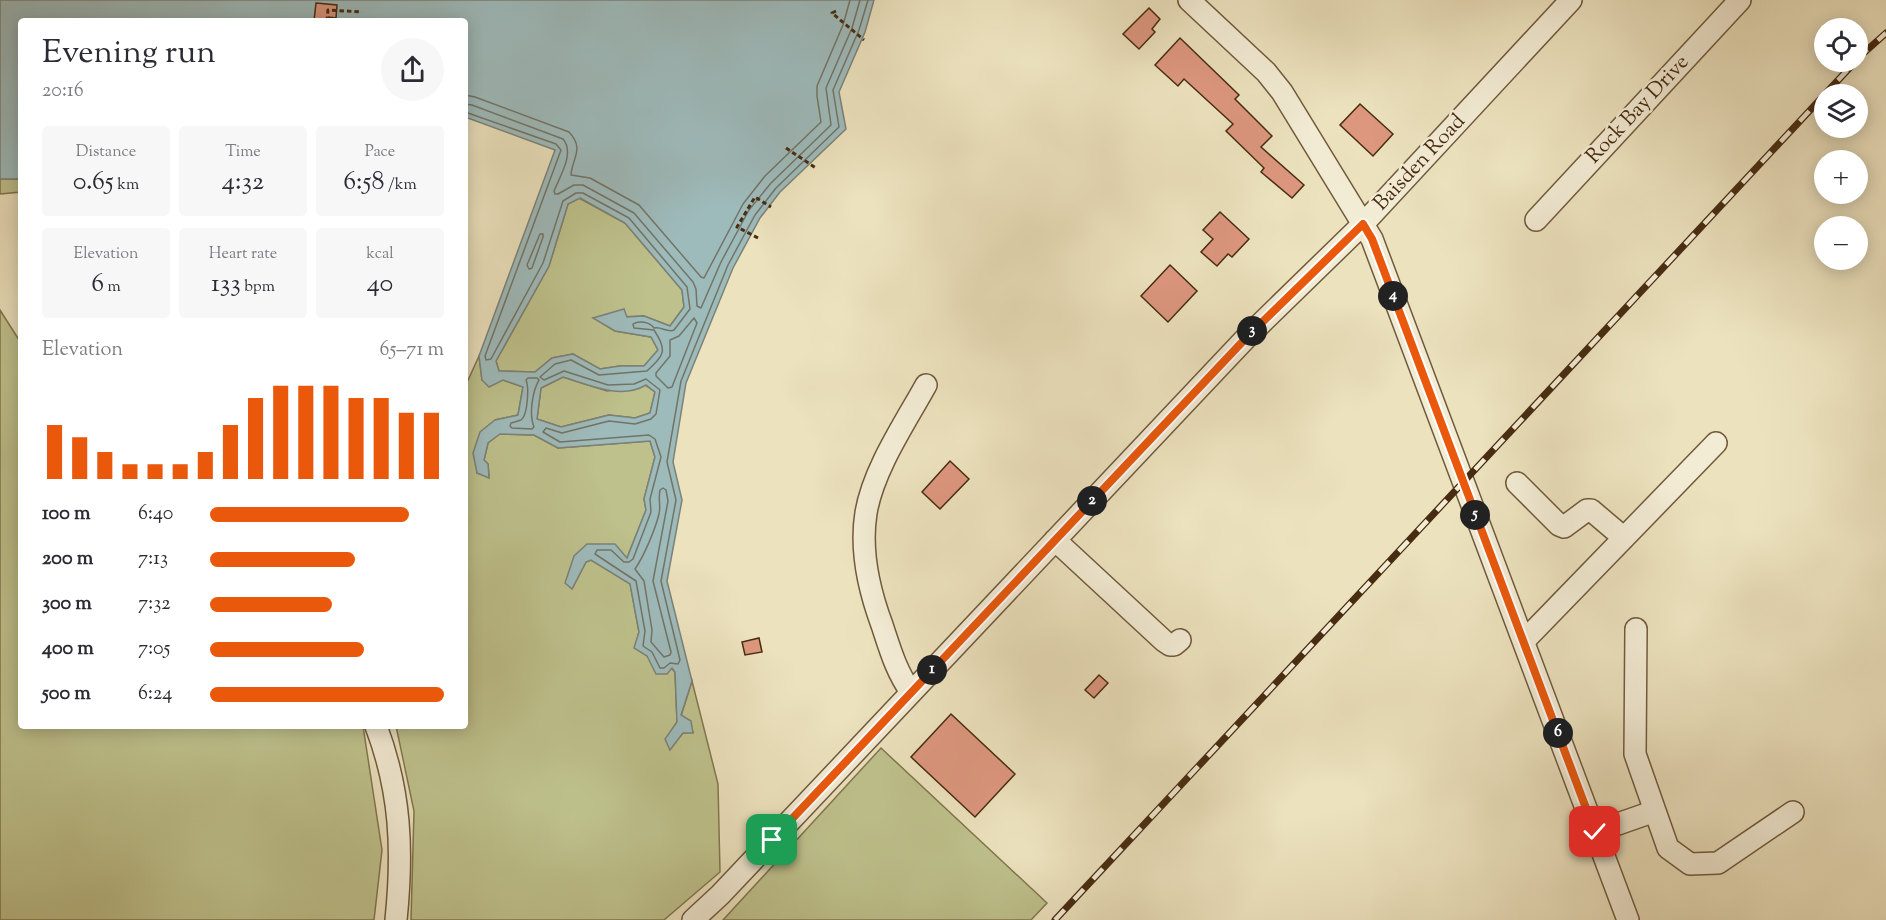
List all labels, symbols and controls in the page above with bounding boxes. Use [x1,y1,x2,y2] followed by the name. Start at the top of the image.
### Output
[1814,18,1868,270] map controls
[1814,18,1868,72] button: locate
[42,30,216,78] text: Evening run
[381,38,444,101] button: share
[1580,49,1696,171] street label: Rock Bay Drive
[42,77,84,106] text: 20:16
[1814,84,1868,138] button: layers
[1367,108,1473,218] street label: Baisden Road
[76,141,136,164] text: Distance
[225,141,261,164] text: Time
[365,141,395,164] text: Pace
[1814,150,1868,204] button: +
[73,164,114,201] text: 0.65
[222,164,264,201] text: 4:32
[343,164,384,201] text: 6:58
[114,174,139,197] text: km
[384,174,417,197] text: /km
[1814,216,1868,270] button: −
[74,243,138,266] text: Elevation
[209,243,277,266] text: Heart rate
[366,243,394,266] text: kcal
[91,266,104,303] text: 6
[211,266,241,303] text: 133
[367,266,393,303] text: 40
[104,276,121,299] text: m
[241,276,275,299] text: bpm
[1378,281,1408,311] pin: 4
[1389,284,1397,307] text: 4
[1237,316,1267,346] pin: 3
[1249,319,1255,342] text: 3
[42,336,123,365] text: Elevation
[380,336,444,365] text: 65–71 m
[1077,486,1107,516] pin: 2
[1088,489,1096,512] text: 2
[42,500,91,529] text: 100 m
[138,500,173,529] text: 6:40
[1460,500,1490,530] pin: 5
[1472,503,1478,526] text: 5
[42,545,93,574] text: 200 m
[138,545,168,574] text: 7:13
[42,590,92,619] text: 300 m
[138,590,171,619] text: 7:32
[42,635,94,664] text: 400 m
[138,635,170,664] text: 7:05
[917,655,947,685] pin: 1
[929,658,935,681] text: 1
[42,680,91,709] text: 500 m
[138,680,172,709] text: 6:24
[1543,718,1573,748] pin: 6
[1554,721,1562,744] text: 6
[1569,806,1620,857] pin
[746,814,797,865] pin
[1578,815,1611,848] icon: check
[755,823,788,856] icon: arrive

